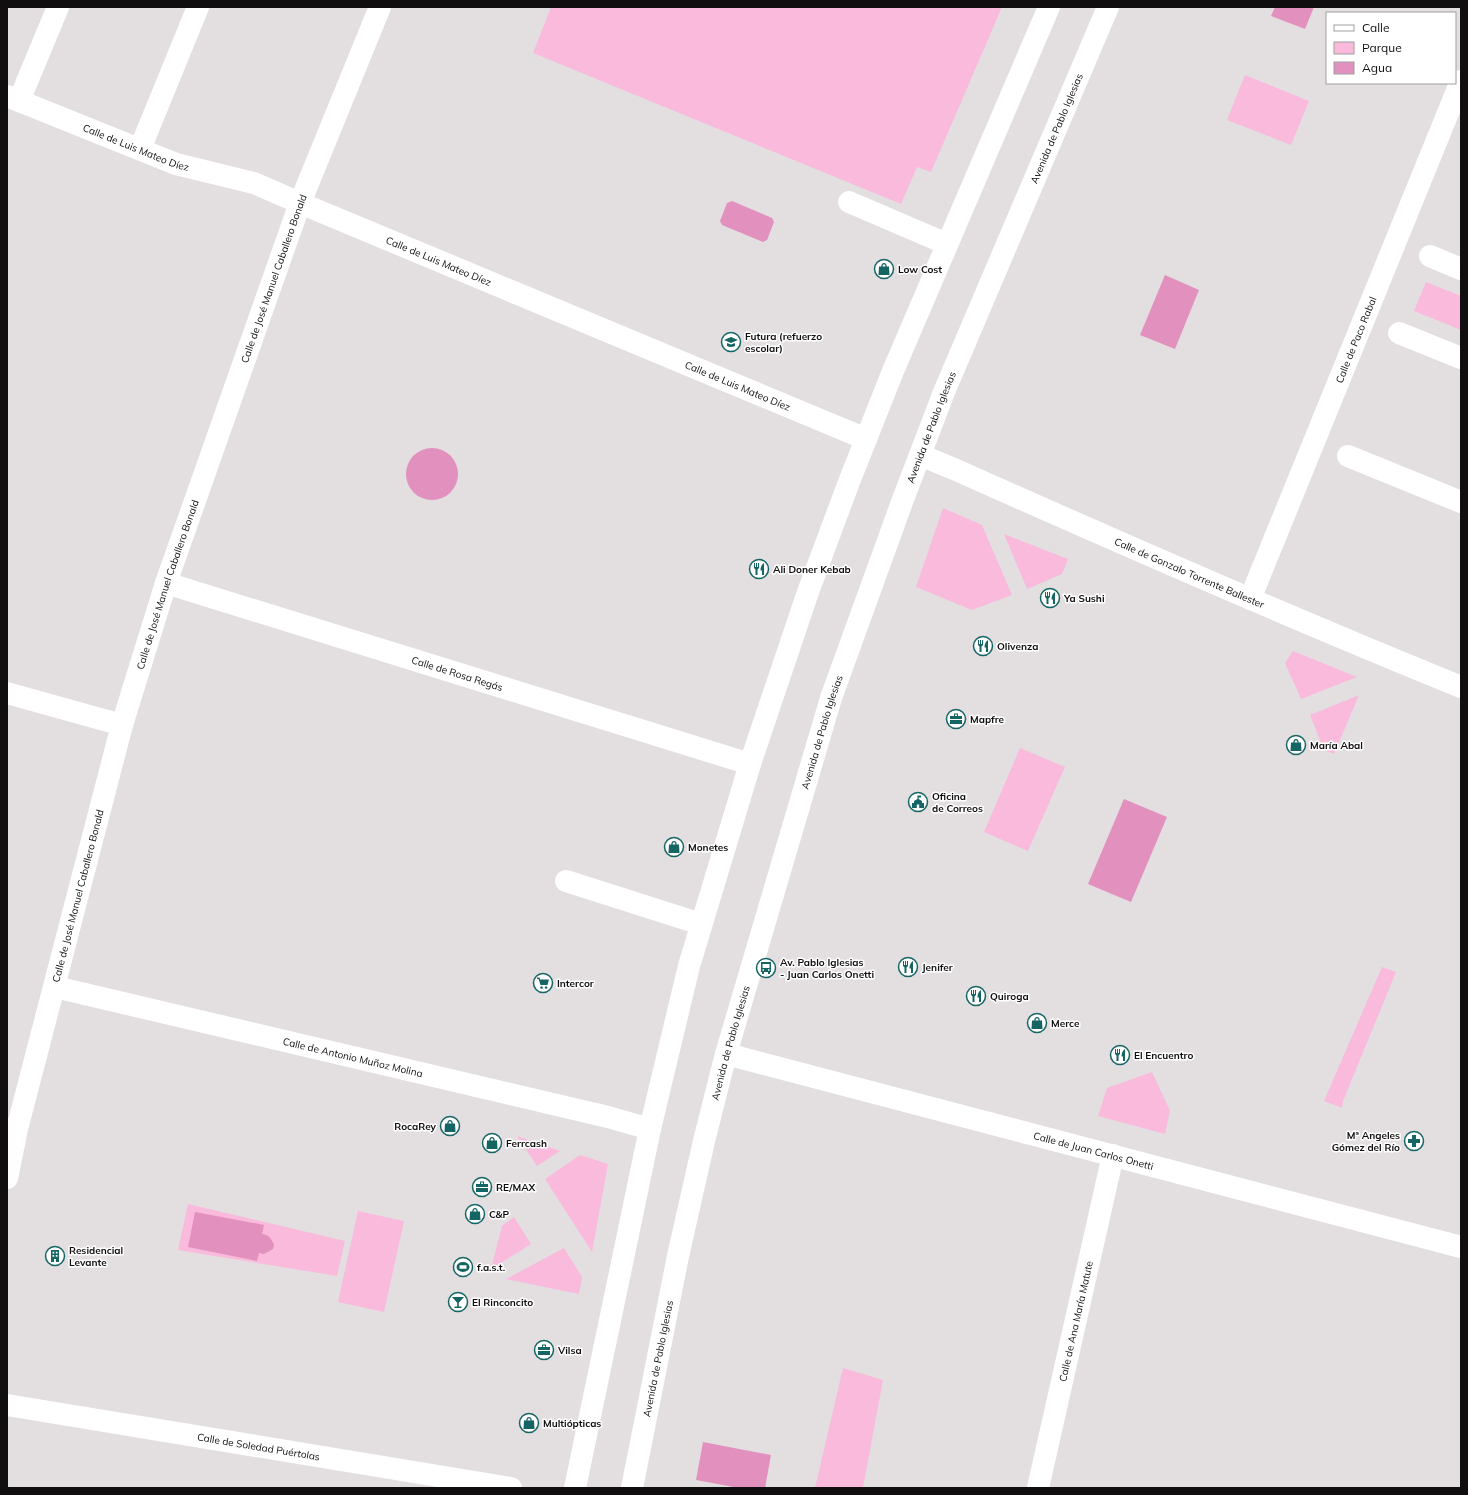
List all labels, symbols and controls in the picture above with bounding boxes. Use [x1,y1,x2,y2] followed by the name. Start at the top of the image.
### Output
[1326,12,1456,84] legend
[1362,20,1389,35] text: Calle
[1362,40,1402,55] text: Parque
[1362,60,1392,75] text: Agua
[1027,71,1085,186] street label: Avenida de Pablo Iglesias
[81,121,191,173] street label: Calle de Luis Mateo Díez
[238,192,309,365] street label: Calle de José Manuel Caballero Bonald
[384,233,494,289] street label: Calle de Luis Mateo Díez
[873,258,895,280] shop icon: Low Cost
[898,263,942,276] place label: Low Cost
[1332,294,1379,385] street label: Calle de Paco Rabal
[745,330,822,355] place label: Futura (refuerzo escolar)
[720,331,742,353] school or university icon: Futura (refuerzo escolar)
[683,358,793,413] street label: Calle de Luis Mateo Díez
[903,369,959,485] street label: Avenida de Pablo Iglesias
[133,498,201,671] street label: Calle de José Manuel Caballero Bonald
[1113,534,1267,611] street label: Calle de Gonzalo Torrente Ballester
[748,558,770,580] restaurant icon: Ali Doner Kebab
[773,563,851,576] place label: Ali Doner Kebab
[1039,587,1061,609] restaurant icon: Ya Sushi
[1063,592,1105,605] place label: Ya Sushi
[972,635,994,657] restaurant icon: Olivenza
[997,640,1038,653] place label: Olivenza
[410,653,505,694] street label: Calle de Rosa Regás
[798,673,845,791] street label: Avenida de Pablo Iglesias
[945,708,967,730] office icon: Mapfre
[970,713,1005,726] place label: Mapfre
[1285,734,1307,756] shop icon: María Abal
[1310,739,1363,752] place label: María Abal
[932,790,983,815] place label: Oficina de Correos
[907,791,929,813] public building icon: Oficina de Correos
[49,808,106,984] street label: Calle de José Manuel Caballero Bonald
[663,836,685,858] shop icon: Monetes
[688,841,728,854] place label: Monetes
[780,956,874,981] place label: Av. Pablo Iglesias - Juan Carlos Onetti
[897,956,919,978] restaurant icon: Jenifer
[755,957,777,979] bus stop icon: Av. Pablo Iglesias - Juan Carlos Onetti
[922,961,953,974] place label: Jenifer
[532,972,554,994] supermarket icon: Intercor
[557,977,594,990] place label: Intercor
[708,984,752,1102] street label: Avenida de Pablo Iglesias
[965,985,987,1007] restaurant icon: Quiroga
[990,990,1029,1003] place label: Quiroga
[1026,1012,1048,1034] shop icon: Merce
[1051,1017,1080,1030] place label: Merce
[282,1034,424,1080] street label: Calle de Antonio Muñoz Molina
[1109,1044,1131,1066] restaurant icon: El Encuentro
[1134,1049,1193,1062] place label: El Encuentro
[439,1115,461,1137] shop icon: RocaRey
[394,1120,437,1133] place label: RocaRey
[1032,1129,1155,1172] street label: Calle de Juan Carlos Onetti
[1332,1129,1400,1154] place label: Mª Angeles Gómez del Río
[1403,1130,1425,1152] pharmacy icon: Mª Angeles Gómez del Río
[481,1132,503,1154] shop icon: Ferrcash
[506,1137,547,1150] place label: Ferrcash
[471,1176,493,1198] office icon: RE/MAX
[496,1181,536,1194] place label: RE/MAX
[464,1203,486,1225] shop icon: C&P
[489,1208,510,1221] place label: C&P
[69,1244,123,1269] place label: Residencial Levante
[44,1245,66,1267] building icon: Residencial Levante
[452,1256,474,1278] sports icon: f.a.s.t.
[1056,1260,1095,1383] street label: Calle de Ana María Matute
[477,1261,505,1274] place label: f.a.s.t.
[447,1291,469,1313] bar icon: El Rinconcito
[472,1296,533,1309] place label: El Rinconcito
[640,1299,676,1418] street label: Avenida de Pablo Iglesias
[533,1339,555,1361] office icon: Vilsa
[557,1344,582,1357] place label: Vilsa
[518,1412,540,1434] shop icon: Multiópticas
[543,1417,601,1430] place label: Multiópticas
[196,1430,321,1463] street label: Calle de Soledad Puértolas

